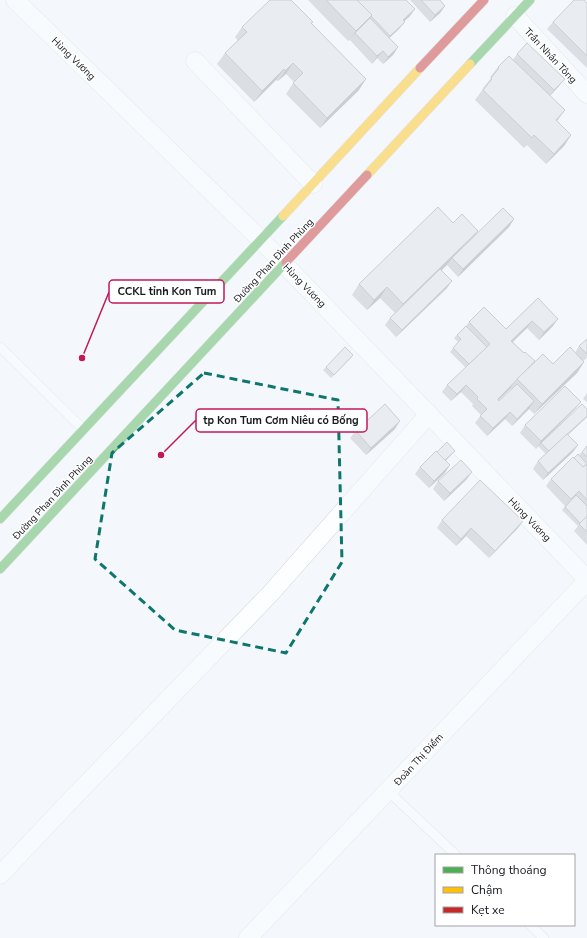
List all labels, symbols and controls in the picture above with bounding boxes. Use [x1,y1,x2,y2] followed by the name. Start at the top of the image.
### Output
[521,25,580,87] street label: Trần Nhân Tông
[48,34,99,83] street label: Hùng Vương
[230,215,317,307] street label: Đường Phan Đình Phùng
[280,261,329,311] street label: Hùng Vương
[109,280,224,303] callout: CCKL tỉnh Kon Tum
[118,284,216,299] text: CCKL tỉnh Kon Tum
[196,409,367,432] callout: tp Kon Tum Cơm Niêu có Bống
[203,413,359,428] text: tp Kon Tum Cơm Niêu có Bống
[9,452,96,544] street label: Đường Phan Đình Phùng
[505,495,554,545] street label: Hùng Vương
[390,730,447,790] street label: Đoàn Thị Điểm
[435,854,575,926] legend
[471,862,547,878] text: Thông thoáng
[471,882,503,898] text: Chậm
[471,902,505,918] text: Kẹt xe

